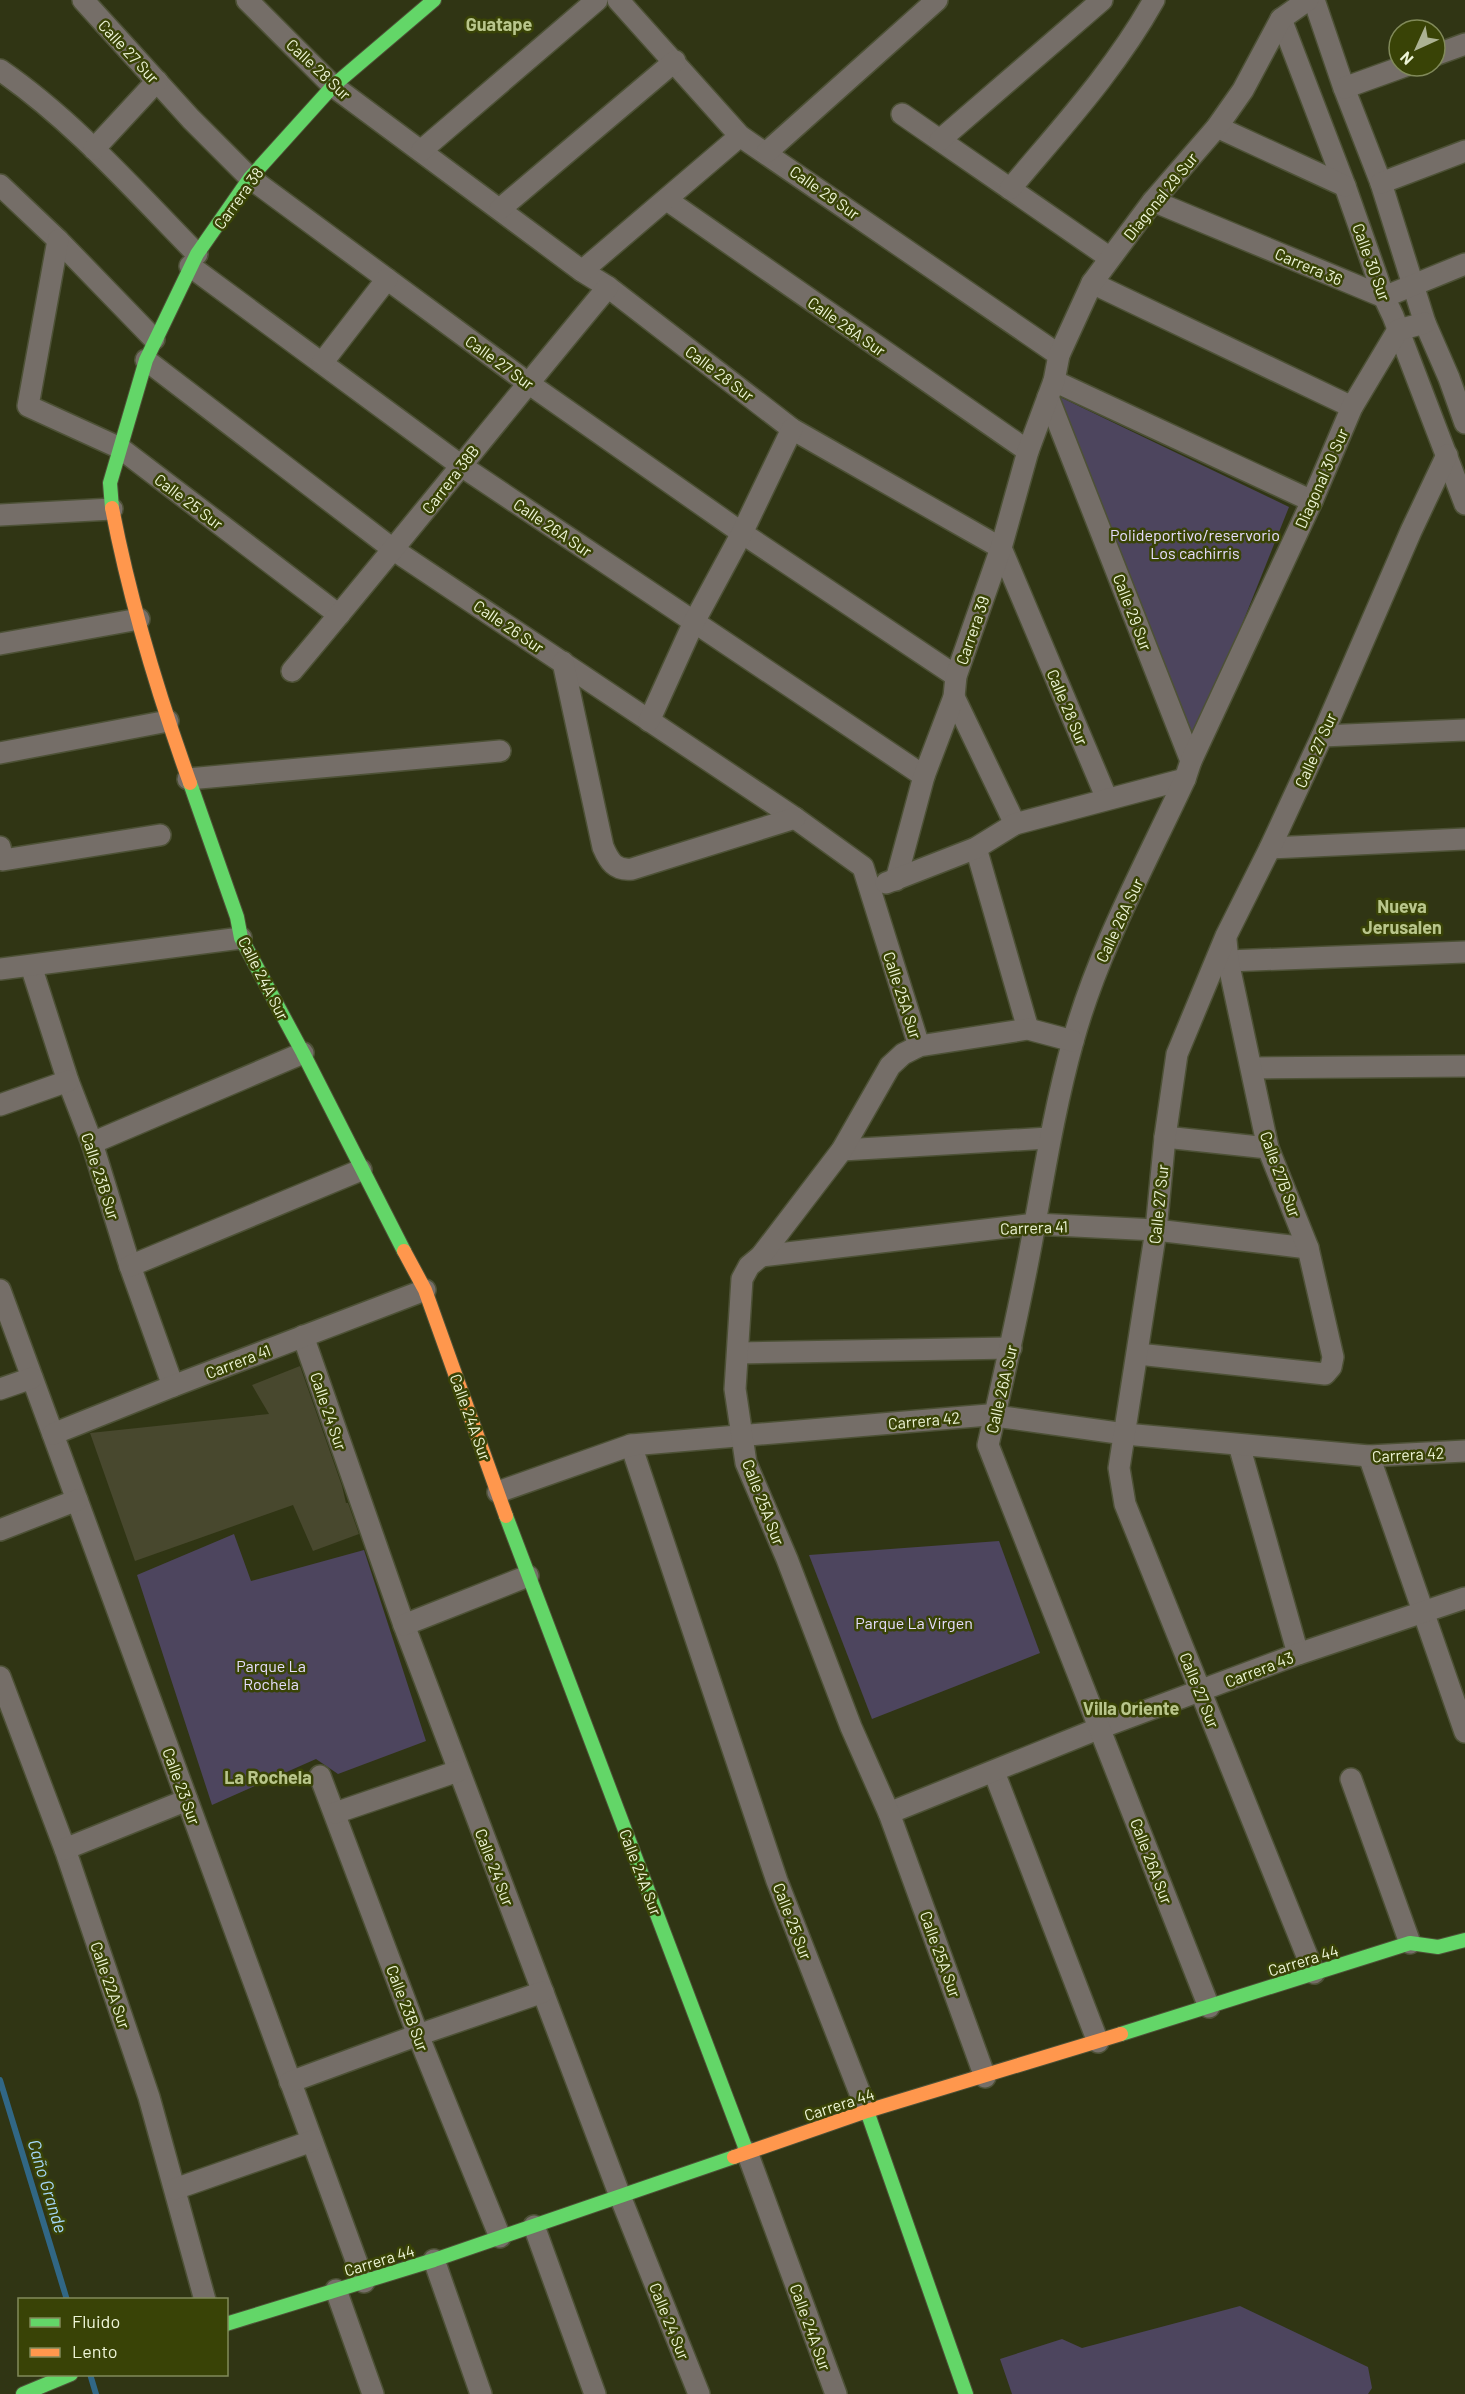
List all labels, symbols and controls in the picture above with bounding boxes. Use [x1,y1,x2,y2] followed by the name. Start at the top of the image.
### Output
[466,13,532,35] district label: Guatape
[95,15,163,87] street label: Calle 27 Sur
[1387,18,1447,78] north arrow
[283,35,355,104] street label: Calle 28 Sur
[1396,48,1417,69] text: N
[1119,148,1201,244] street label: Diagonal 29 Sur
[786,161,864,223] street label: Calle 29 Sur
[209,163,267,233] street label: Carrera 38
[1349,221,1395,304] street label: Calle 30 Sur
[1272,243,1346,289] street label: Carrera 36
[805,292,890,360] street label: Calle 28A Sur
[462,331,538,393] street label: Calle 27 Sur
[682,341,758,405] street label: Calle 28 Sur
[1290,425,1352,531] street label: Diagonal 30 Sur
[417,441,483,517] street label: Carrera 38B
[151,469,227,533] street label: Calle 25 Sur
[510,494,596,560] street label: Calle 26A Sur
[1110,525,1280,562] park label: Polideportivo/reservorio Los cachirris
[1110,571,1156,653] street label: Calle 29 Sur
[951,593,993,667] street label: Carrera 39
[470,596,548,657] street label: Calle 26 Sur
[1043,666,1093,748] street label: Calle 28 Sur
[1290,709,1340,790] street label: Calle 27 Sur
[1091,875,1147,965] street label: Calle 26A Sur
[1362,895,1442,938] district label: Nueva Jerusalen
[235,933,293,1023] street label: Calle 24A Sur
[880,949,926,1041] street label: Calle 25A Sur
[1257,1128,1305,1220] street label: Calle 27B Sur
[78,1130,124,1222] street label: Calle 23B Sur
[1144,1163,1172,1245] street label: Calle 27 Sur
[1000,1216,1068,1238] street label: Carrera 41
[203,1340,273,1382] street label: Carrera 41
[982,1343,1020,1435] street label: Calle 26A Sur
[307,1370,351,1453] street label: Calle 24 Sur
[447,1371,496,1463] street label: Calle 24A Sur
[887,1407,961,1433] street label: Carrera 42
[1371,1443,1445,1465] street label: Carrera 42
[739,1456,789,1548] street label: Calle 25A Sur
[855,1613,973,1632] park label: Parque La Virgen
[1222,1647,1296,1691] street label: Carrera 43
[1176,1649,1224,1731] street label: Calle 27 Sur
[236,1656,306,1693] park label: Parque La Rochela
[1083,1697,1179,1719] district label: Villa Oriente
[159,1745,205,1827] street label: Calle 23 Sur
[224,1766,312,1788] district label: La Rochela
[1127,1815,1177,1907] street label: Calle 26A Sur
[472,1826,518,1908] street label: Calle 24 Sur
[616,1826,666,1918] street label: Calle 24A Sur
[770,1880,816,1962] street label: Calle 25 Sur
[917,1908,965,2000] street label: Calle 25A Sur
[87,1939,135,2031] street label: Calle 22A Sur
[1265,1940,1341,1980] street label: Carrera 44
[383,1962,433,2054] street label: Calle 23B Sur
[801,2084,877,2124] street label: Carrera 44
[23,2136,73,2236] water label: Caño Grande
[341,2240,417,2280] street label: Carrera 44
[646,2280,694,2362] street label: Calle 24 Sur
[787,2281,836,2373] street label: Calle 24A Sur
[18,2298,228,2376] legend
[72,2310,120,2332] text: Fluido
[72,2340,118,2362] text: Lento

